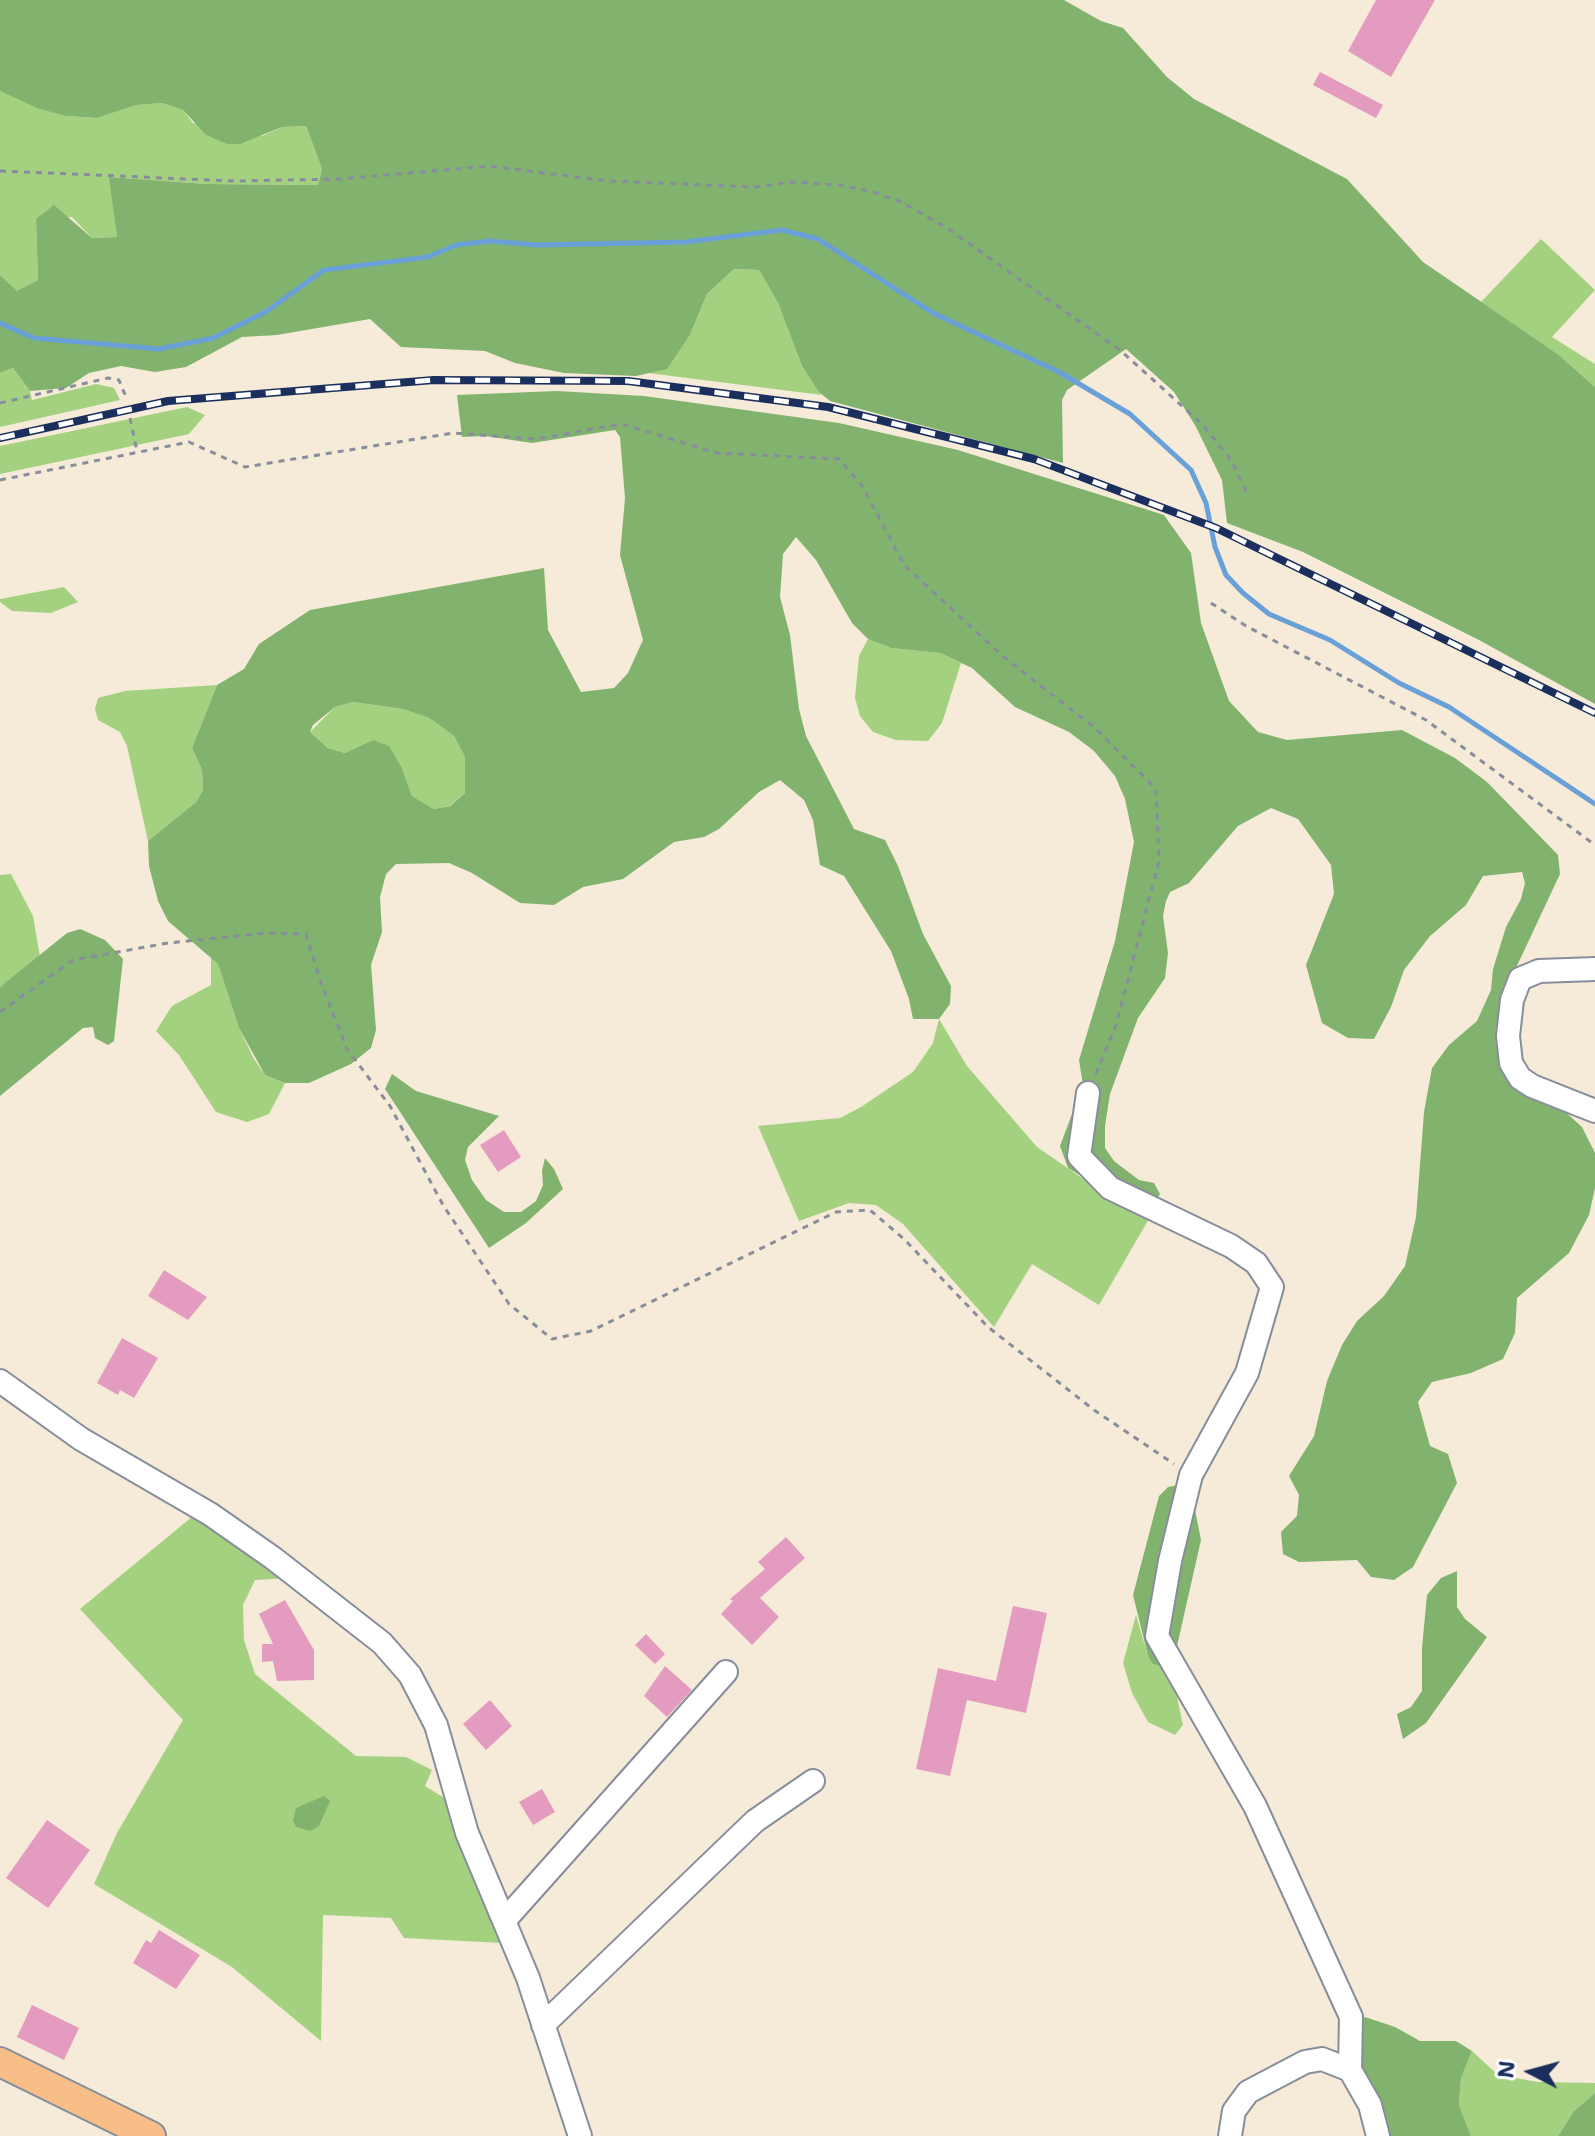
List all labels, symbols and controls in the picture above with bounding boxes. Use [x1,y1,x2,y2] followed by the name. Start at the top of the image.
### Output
[1491,2032,1571,2112] north arrow
[1491,2059,1522,2080] text: N

